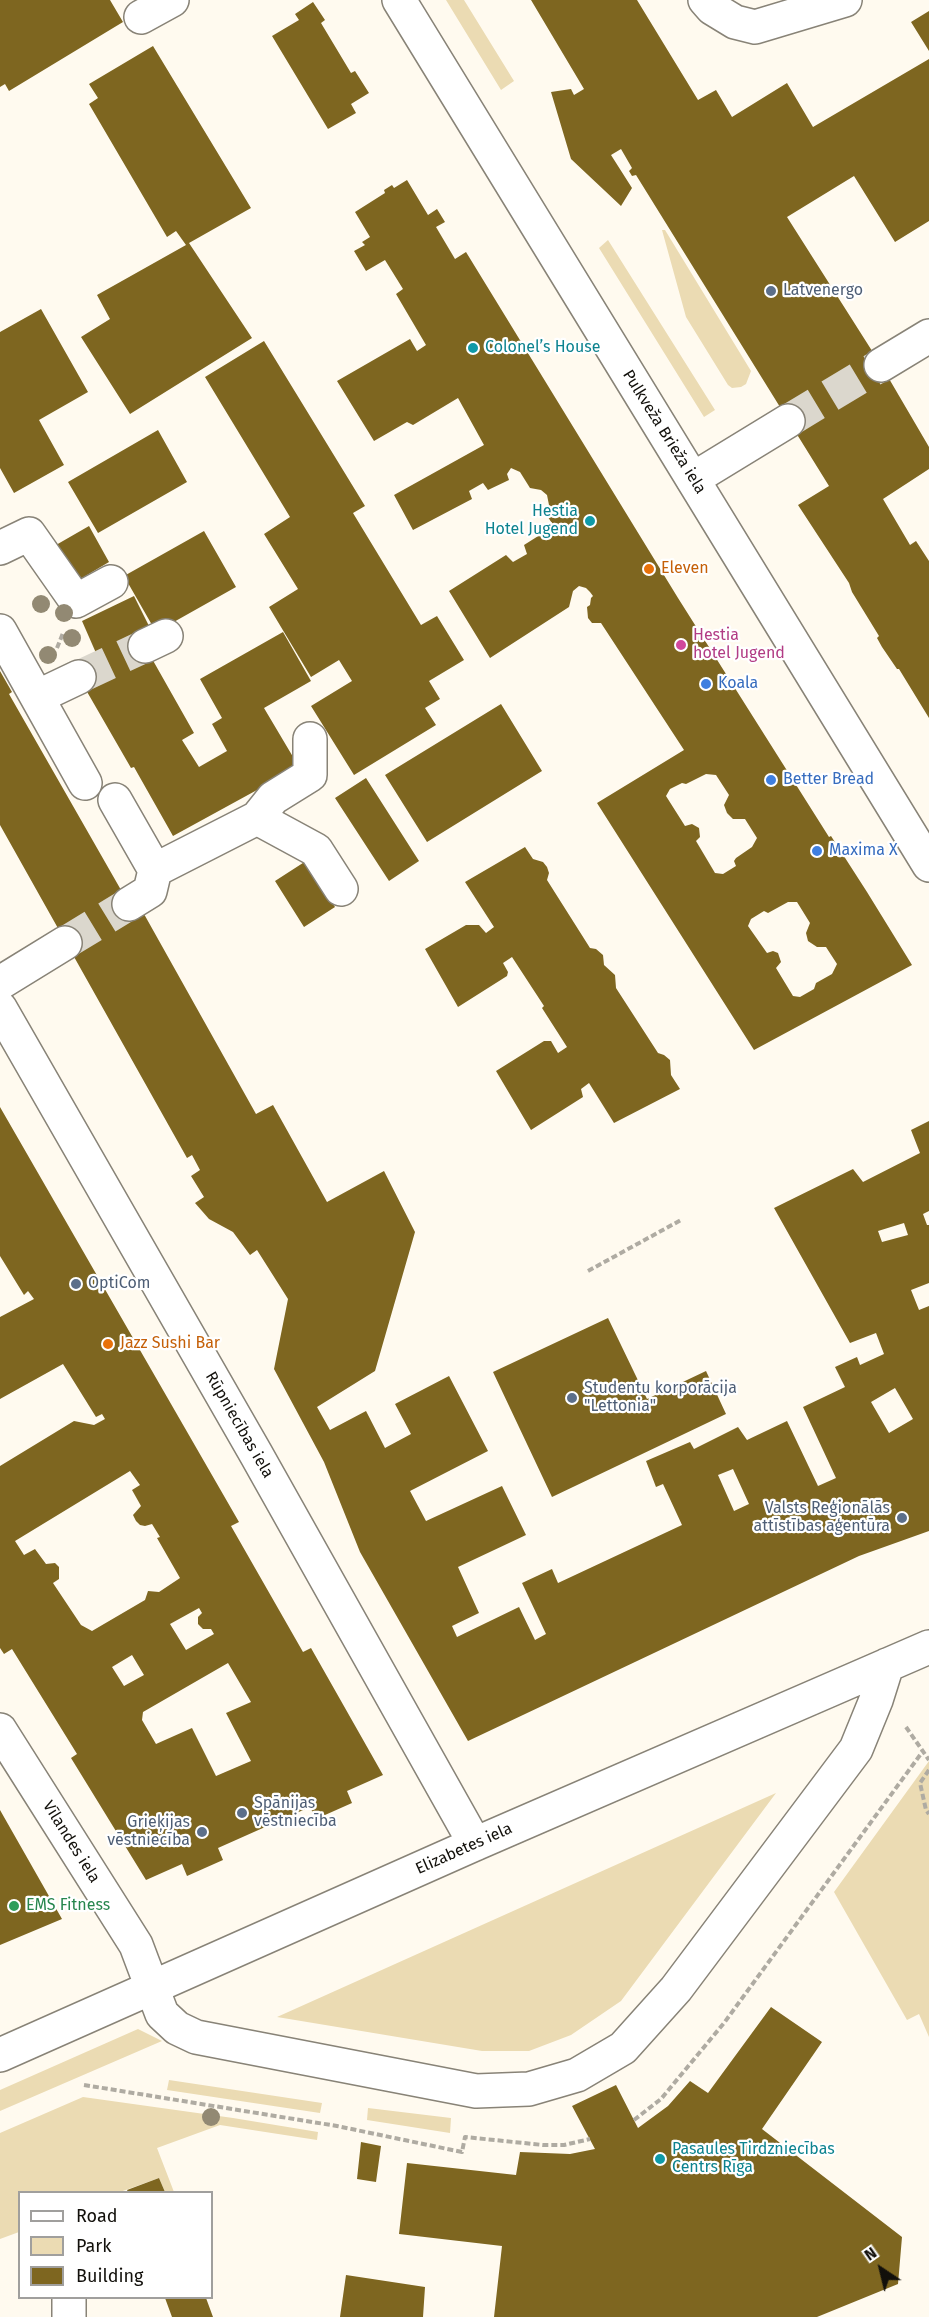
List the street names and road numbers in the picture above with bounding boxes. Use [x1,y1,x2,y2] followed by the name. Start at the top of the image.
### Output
[618,367,710,497] street label: Pulkveža Brieža iela
[201,1368,277,1482] street label: Rūpniecības iela
[38,1798,104,1886] street label: Vīlandes iela
[413,1819,515,1879] street label: Elizabetes iela

